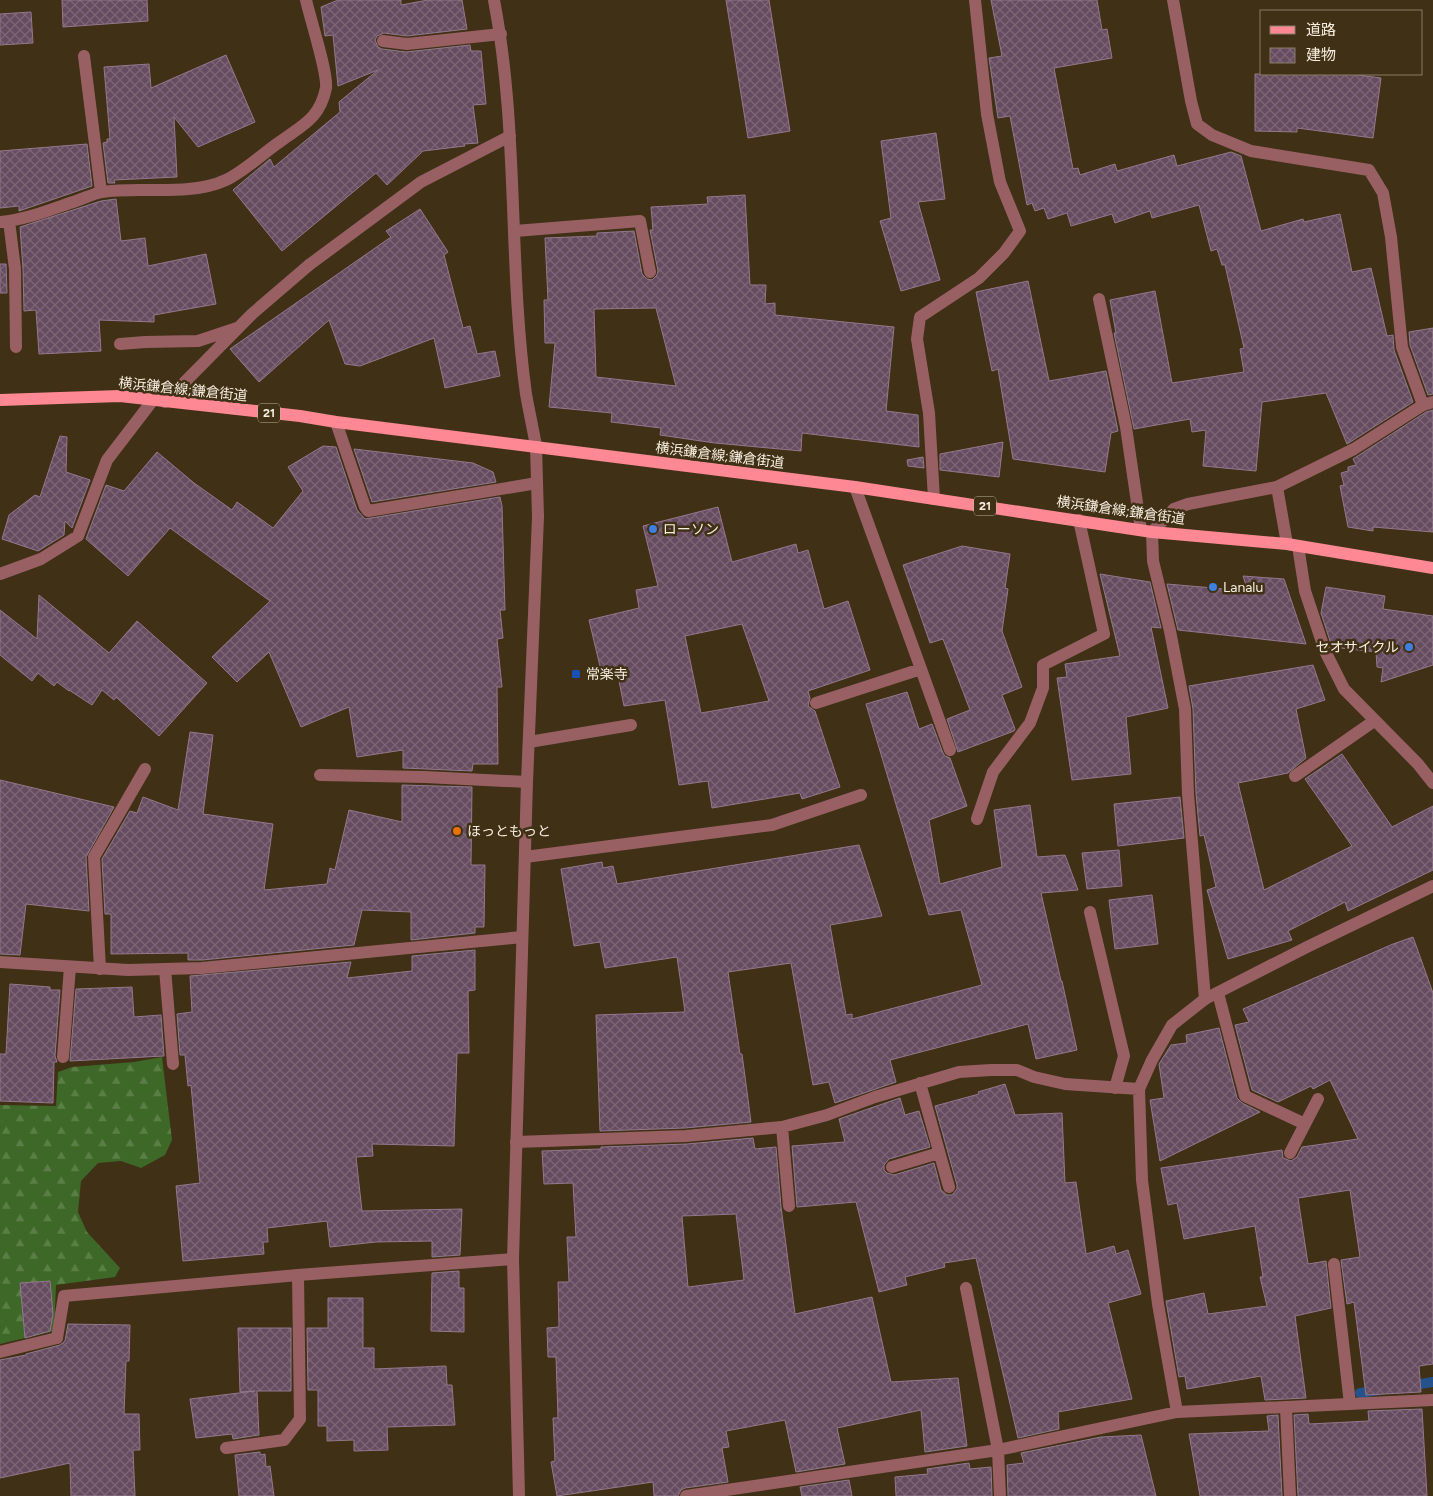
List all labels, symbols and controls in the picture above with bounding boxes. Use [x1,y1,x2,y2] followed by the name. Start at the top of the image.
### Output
[1260,10,1423,75] legend
[1306,21,1336,39] text: 道路
[1306,46,1336,64] text: 建物
[118,374,248,405] street label: 横浜鎌倉線;鎌倉街道
[258,403,280,422] road number: 21
[655,439,785,472] street label: 横浜鎌倉線;鎌倉街道
[1056,493,1186,528] street label: 横浜鎌倉線;鎌倉街道
[974,496,996,516] road number: 21
[663,521,719,538] place label: ローソン
[647,523,659,535] marker: ローソン
[1223,579,1263,596] place label: Lanalu
[1207,581,1219,593] marker: Lanalu
[1316,639,1399,656] place label: セオサイクル
[1403,641,1415,653] marker: セオサイクル
[586,666,628,683] place label: 常楽寺
[570,668,582,680] marker: 常楽寺
[467,823,551,840] place label: ほっともっと
[451,825,463,837] marker: ほっともっと

